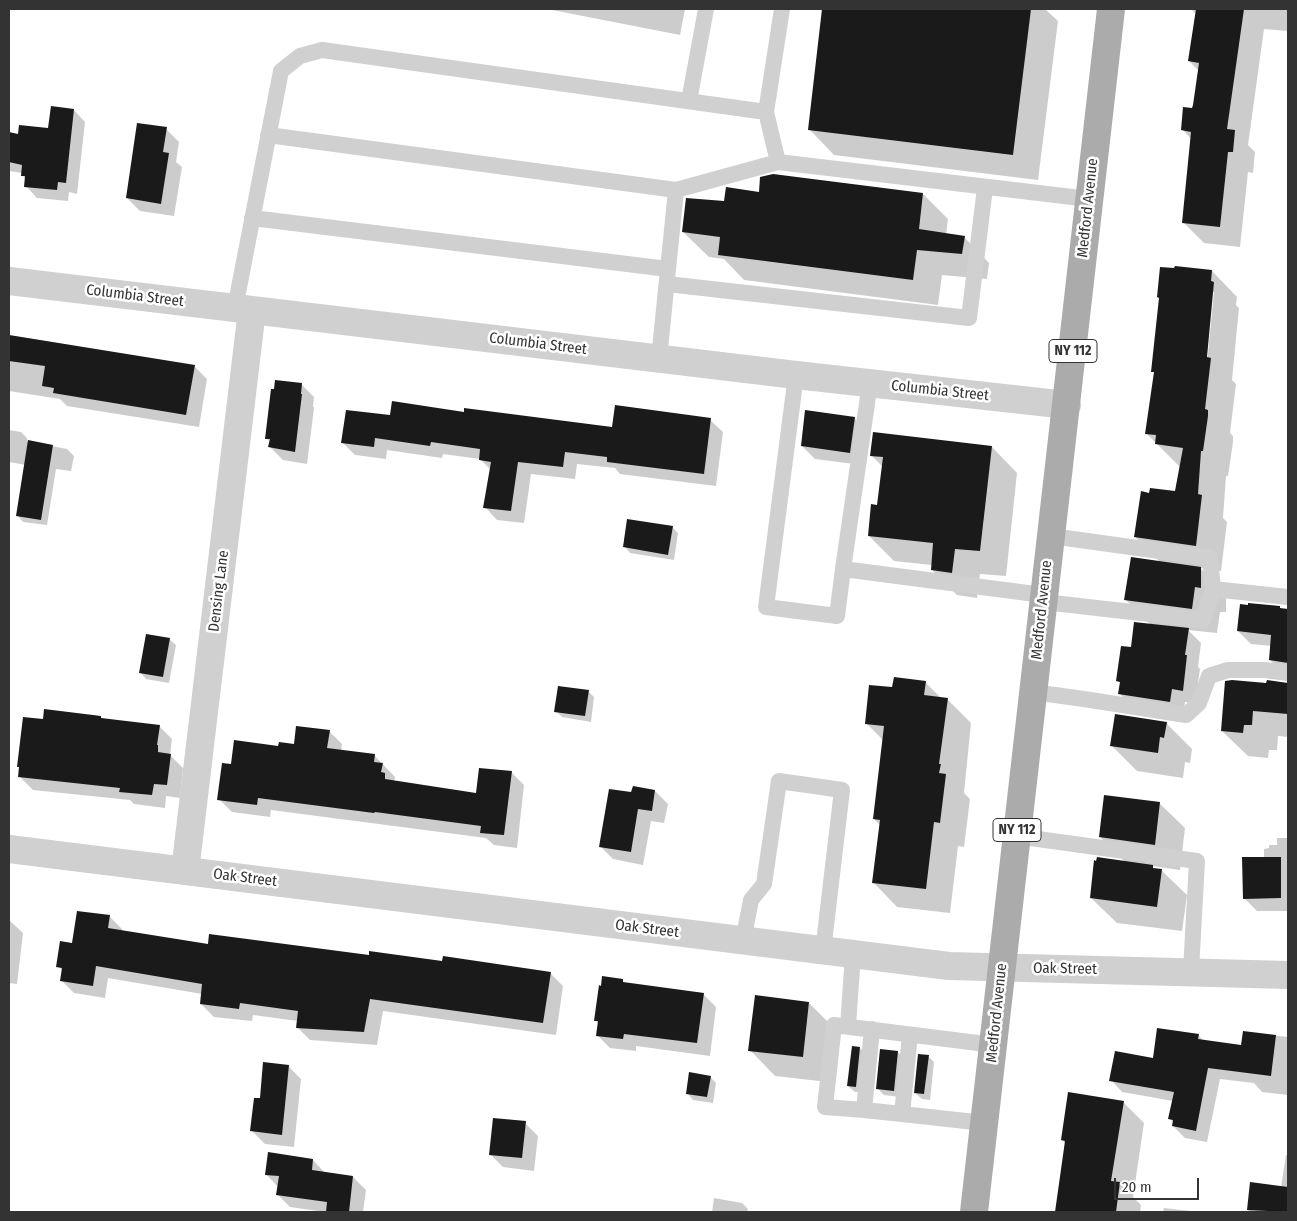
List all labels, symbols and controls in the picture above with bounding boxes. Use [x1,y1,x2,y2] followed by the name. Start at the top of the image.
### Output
[1074,157,1102,259] street label: Medford Avenue
[85,281,185,311] street label: Columbia Street
[488,329,588,359] street label: Columbia Street
[1049,340,1097,362] road number: NY 112
[890,377,990,405] street label: Columbia Street
[205,549,233,633] street label: Densing Lane
[1028,559,1056,661] street label: Medford Avenue
[993,818,1041,842] road number: NY 112
[212,865,278,891] street label: Oak Street
[614,916,680,942] street label: Oak Street
[1033,959,1097,979] street label: Oak Street
[983,962,1011,1064] street label: Medford Avenue
[1117,1168,1202,1200] scale bar
[1122,1178,1152,1196] text: 20 m

